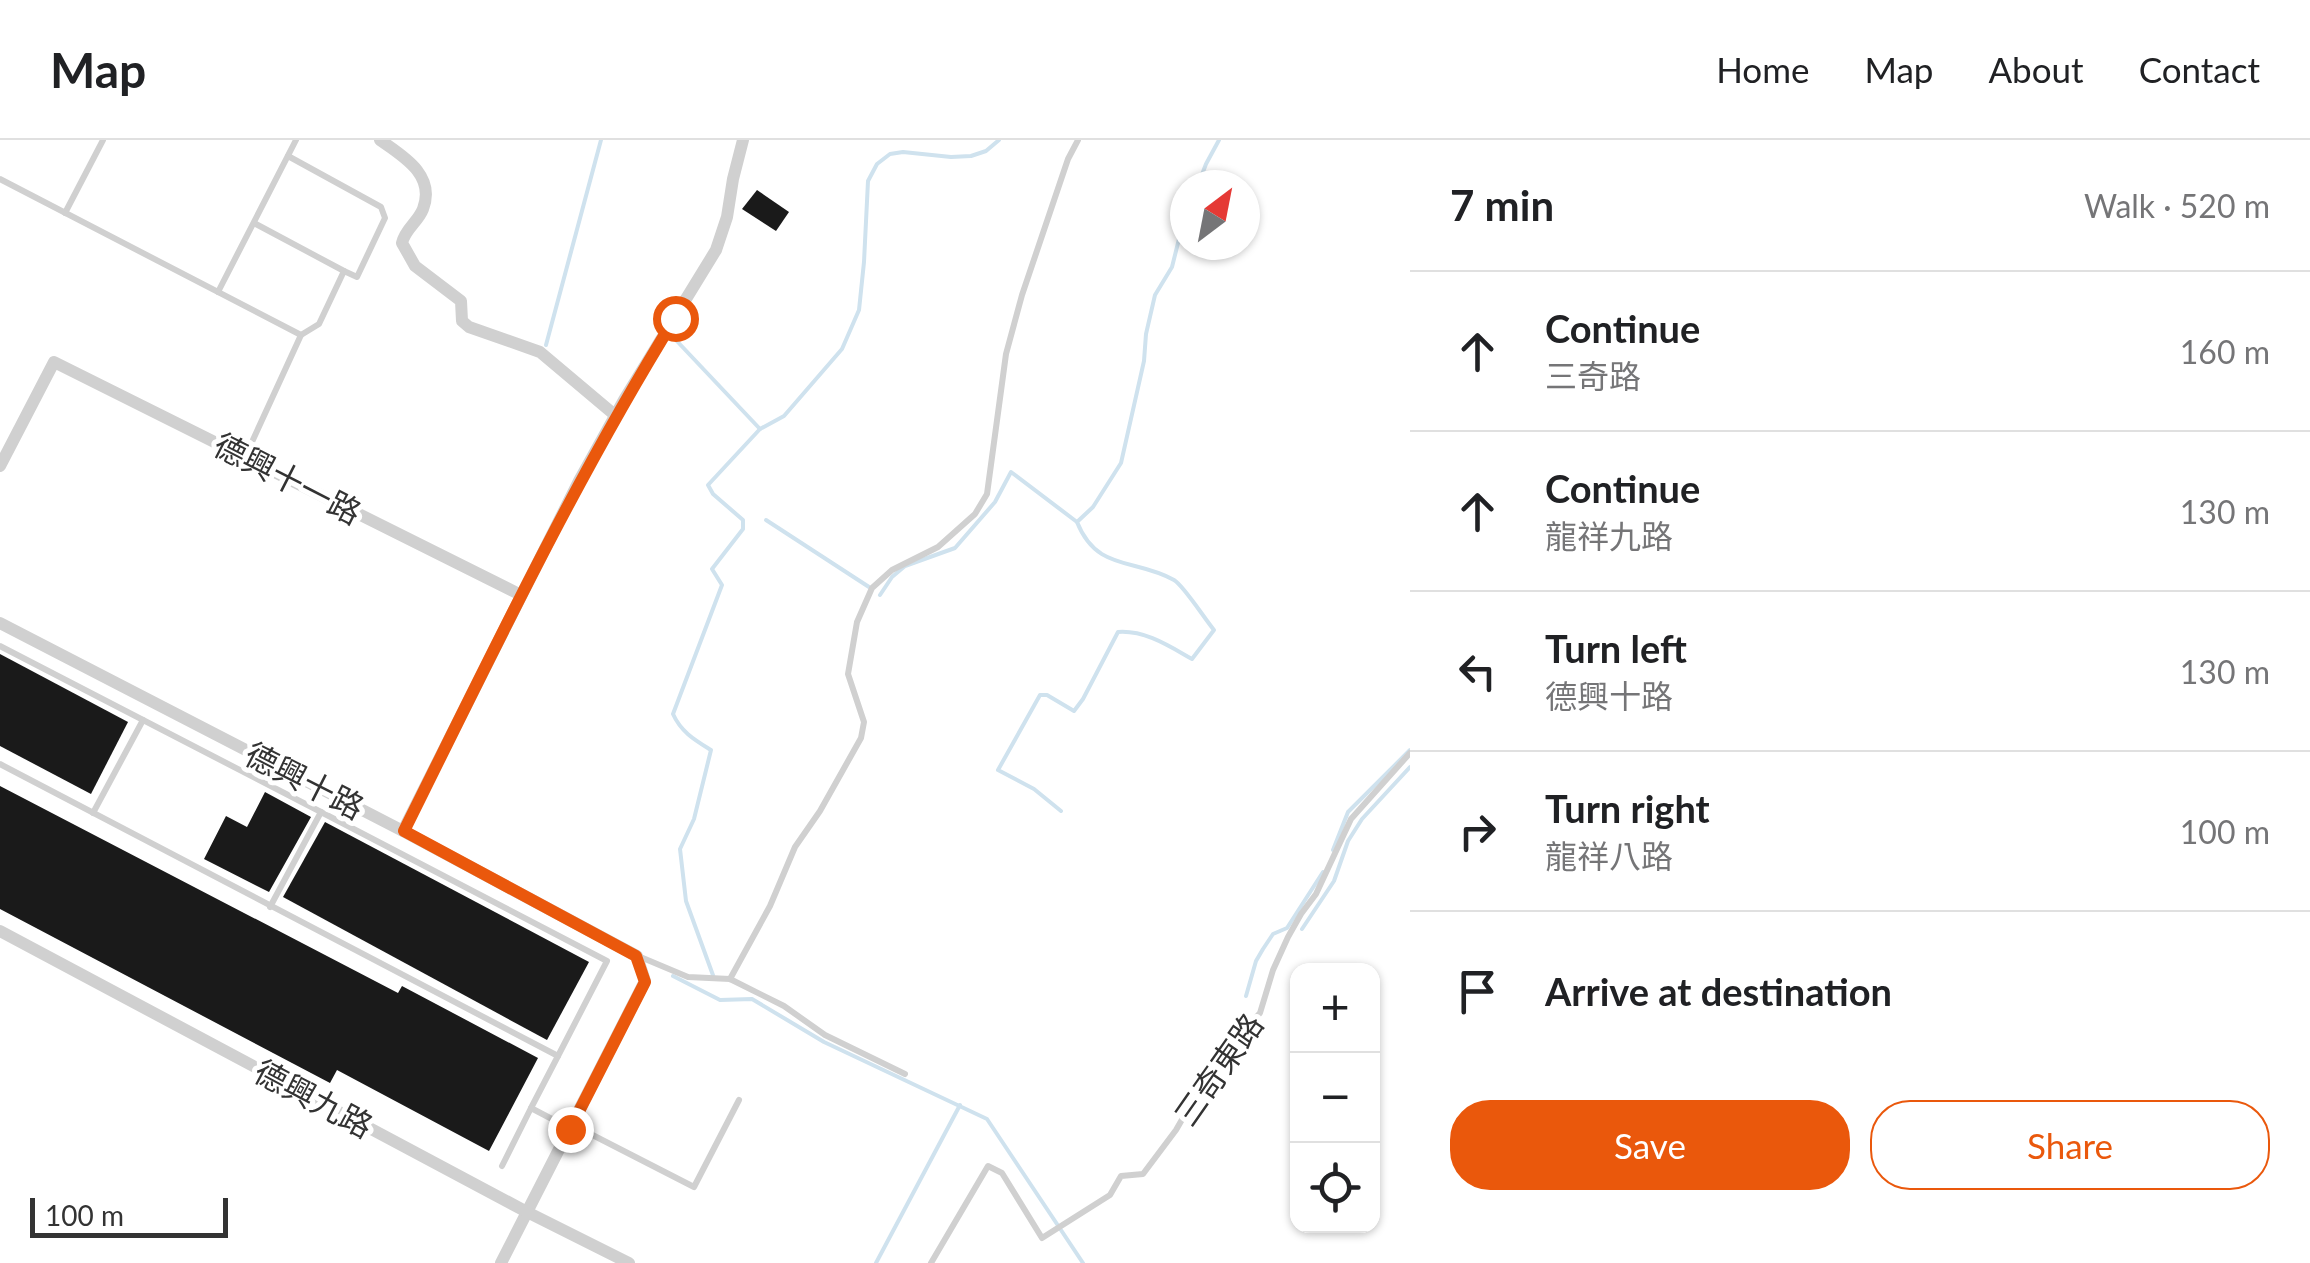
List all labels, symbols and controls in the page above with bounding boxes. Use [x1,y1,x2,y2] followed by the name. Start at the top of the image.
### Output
[50,41,146,98] text: Map
[1716,48,1809,90] text: Home
[1864,48,1933,90] text: Map
[1988,48,2084,90] text: About
[2139,48,2260,90] text: Contact
[1170,170,1260,260] north arrow
[1450,180,1554,230] text: 7 min
[2084,186,2270,225] text: Walk · 520 m
[653,296,699,342] route start
[1545,305,1700,351] text: Continue
[1450,324,1505,379] icon: ahead
[2180,332,2270,371] text: 160 m
[1545,356,1641,395] text: 三奇路
[208,424,368,532] street label: 德興十一路
[1545,465,1700,511] text: Continue
[1450,484,1505,539] icon: ahead
[2180,492,2270,531] text: 130 m
[1545,516,1673,555] text: 龍祥九路
[1545,625,1687,671] text: Turn left
[1450,644,1505,699] icon: left
[2180,652,2270,691] text: 130 m
[1545,676,1673,715] text: 德興十路
[239,734,371,826] street label: 德興十路
[1545,785,1710,831] text: Turn right
[1450,804,1505,859] icon: right
[2180,812,2270,851] text: 100 m
[1545,836,1673,875] text: 龍祥八路
[1290,963,1380,1233] map controls
[1290,963,1380,1053] button: +
[1450,964,1505,1019] icon: arrive
[1545,968,1892,1014] text: Arrive at destination
[1165,1005,1271,1133] street label: 三奇東路
[248,1051,380,1145] street label: 德興九路
[1290,1053,1380,1143] button: −
[1450,1100,1850,1190] button: Save
[1870,1100,2270,1190] button: Share
[548,1107,594,1153] route end
[1290,1143,1380,1233] button: locate
[30,1193,228,1238] scale bar
[45,1198,124,1232] text: 100 m

